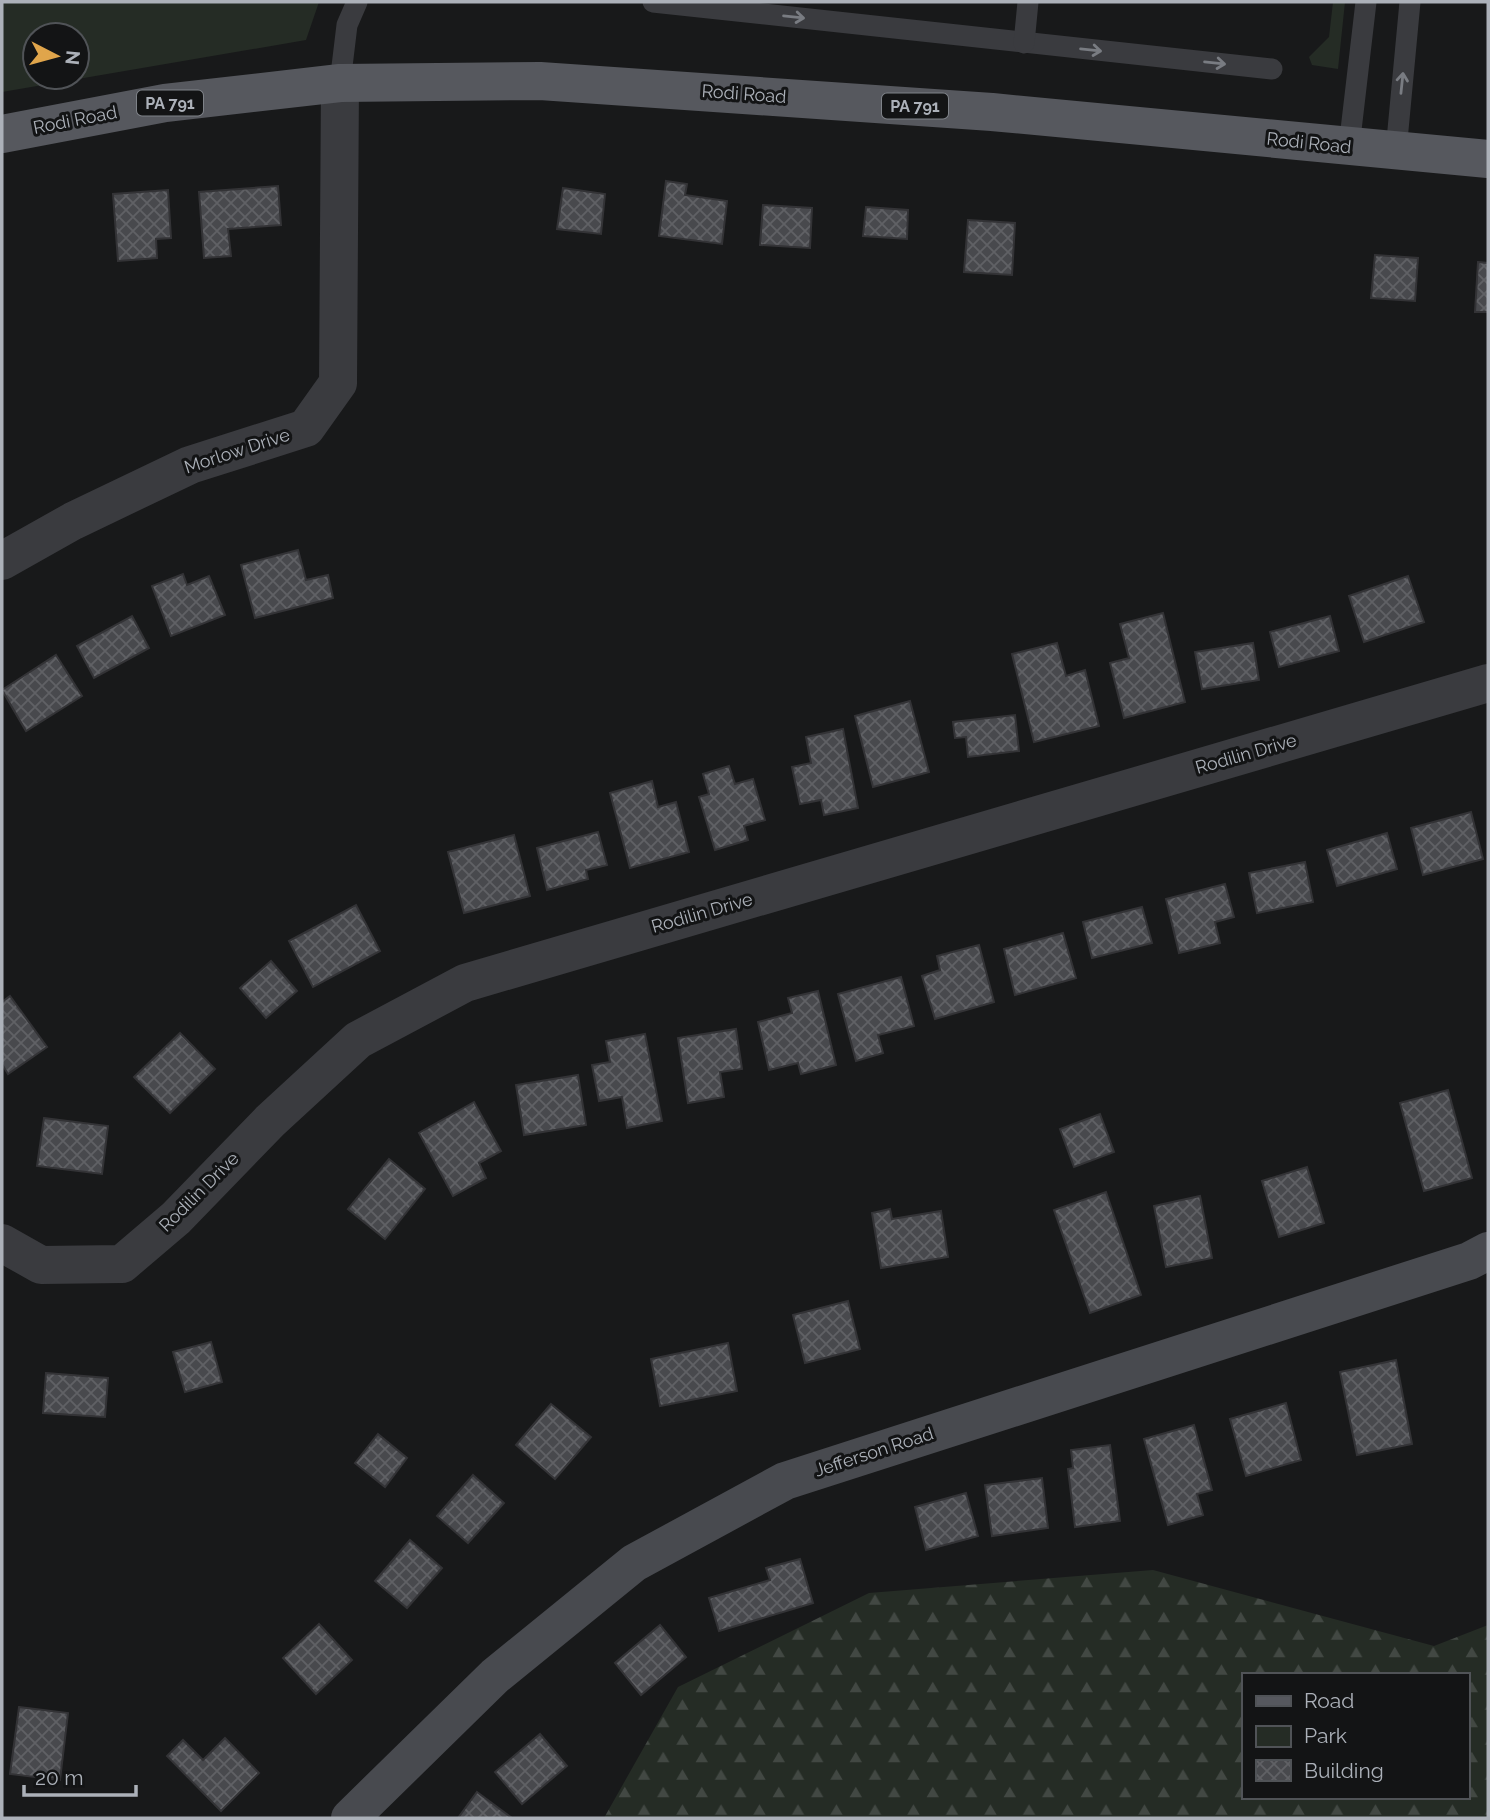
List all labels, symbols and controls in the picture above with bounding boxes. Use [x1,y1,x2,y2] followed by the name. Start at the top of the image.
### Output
[782,11,805,24] one-way arrow
[21,21,91,91] north arrow
[1079,43,1102,56] one-way arrow
[61,49,85,66] text: N
[1203,57,1226,70] one-way arrow
[1396,73,1409,95] one-way arrow
[701,80,787,107] street label: Rodi Road
[137,90,203,116] road number: PA 791
[882,94,948,118] road number: PA 791
[31,101,119,138] street label: Rodi Road
[1266,128,1352,157] street label: Rodi Road
[181,423,293,477] street label: Morlow Drive
[1193,729,1299,778] street label: Rodilin Drive
[649,888,755,937] street label: Rodilin Drive
[154,1147,243,1236] street label: Rodilin Drive
[812,1422,936,1481] street label: Jefferson Road
[1242,1673,1469,1799] legend
[1304,1688,1354,1713] text: Road
[1304,1723,1347,1748] text: Park
[24,1754,136,1798] scale bar
[1304,1758,1384,1783] text: Building
[35,1765,83,1790] text: 20 m

